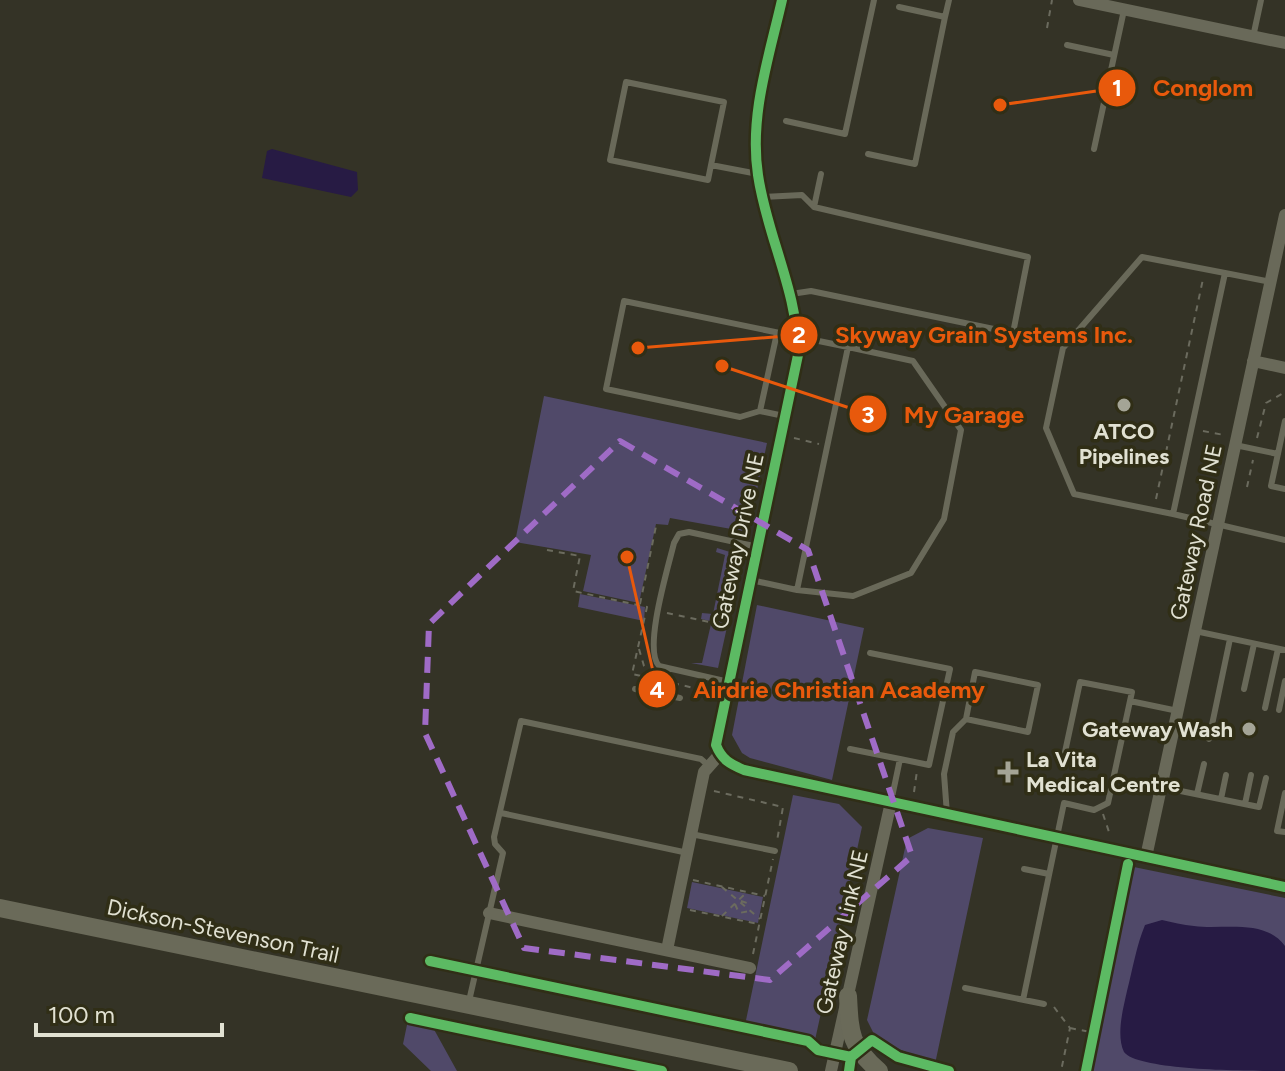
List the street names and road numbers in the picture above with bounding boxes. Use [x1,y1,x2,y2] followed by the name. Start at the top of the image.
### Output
[1164,442,1228,622] street label: Gateway Road NE
[706,450,770,632] street label: Gateway Drive NE
[810,847,874,1017] street label: Gateway Link NE
[104,893,342,969] street label: Dickson-Stevenson Trail

